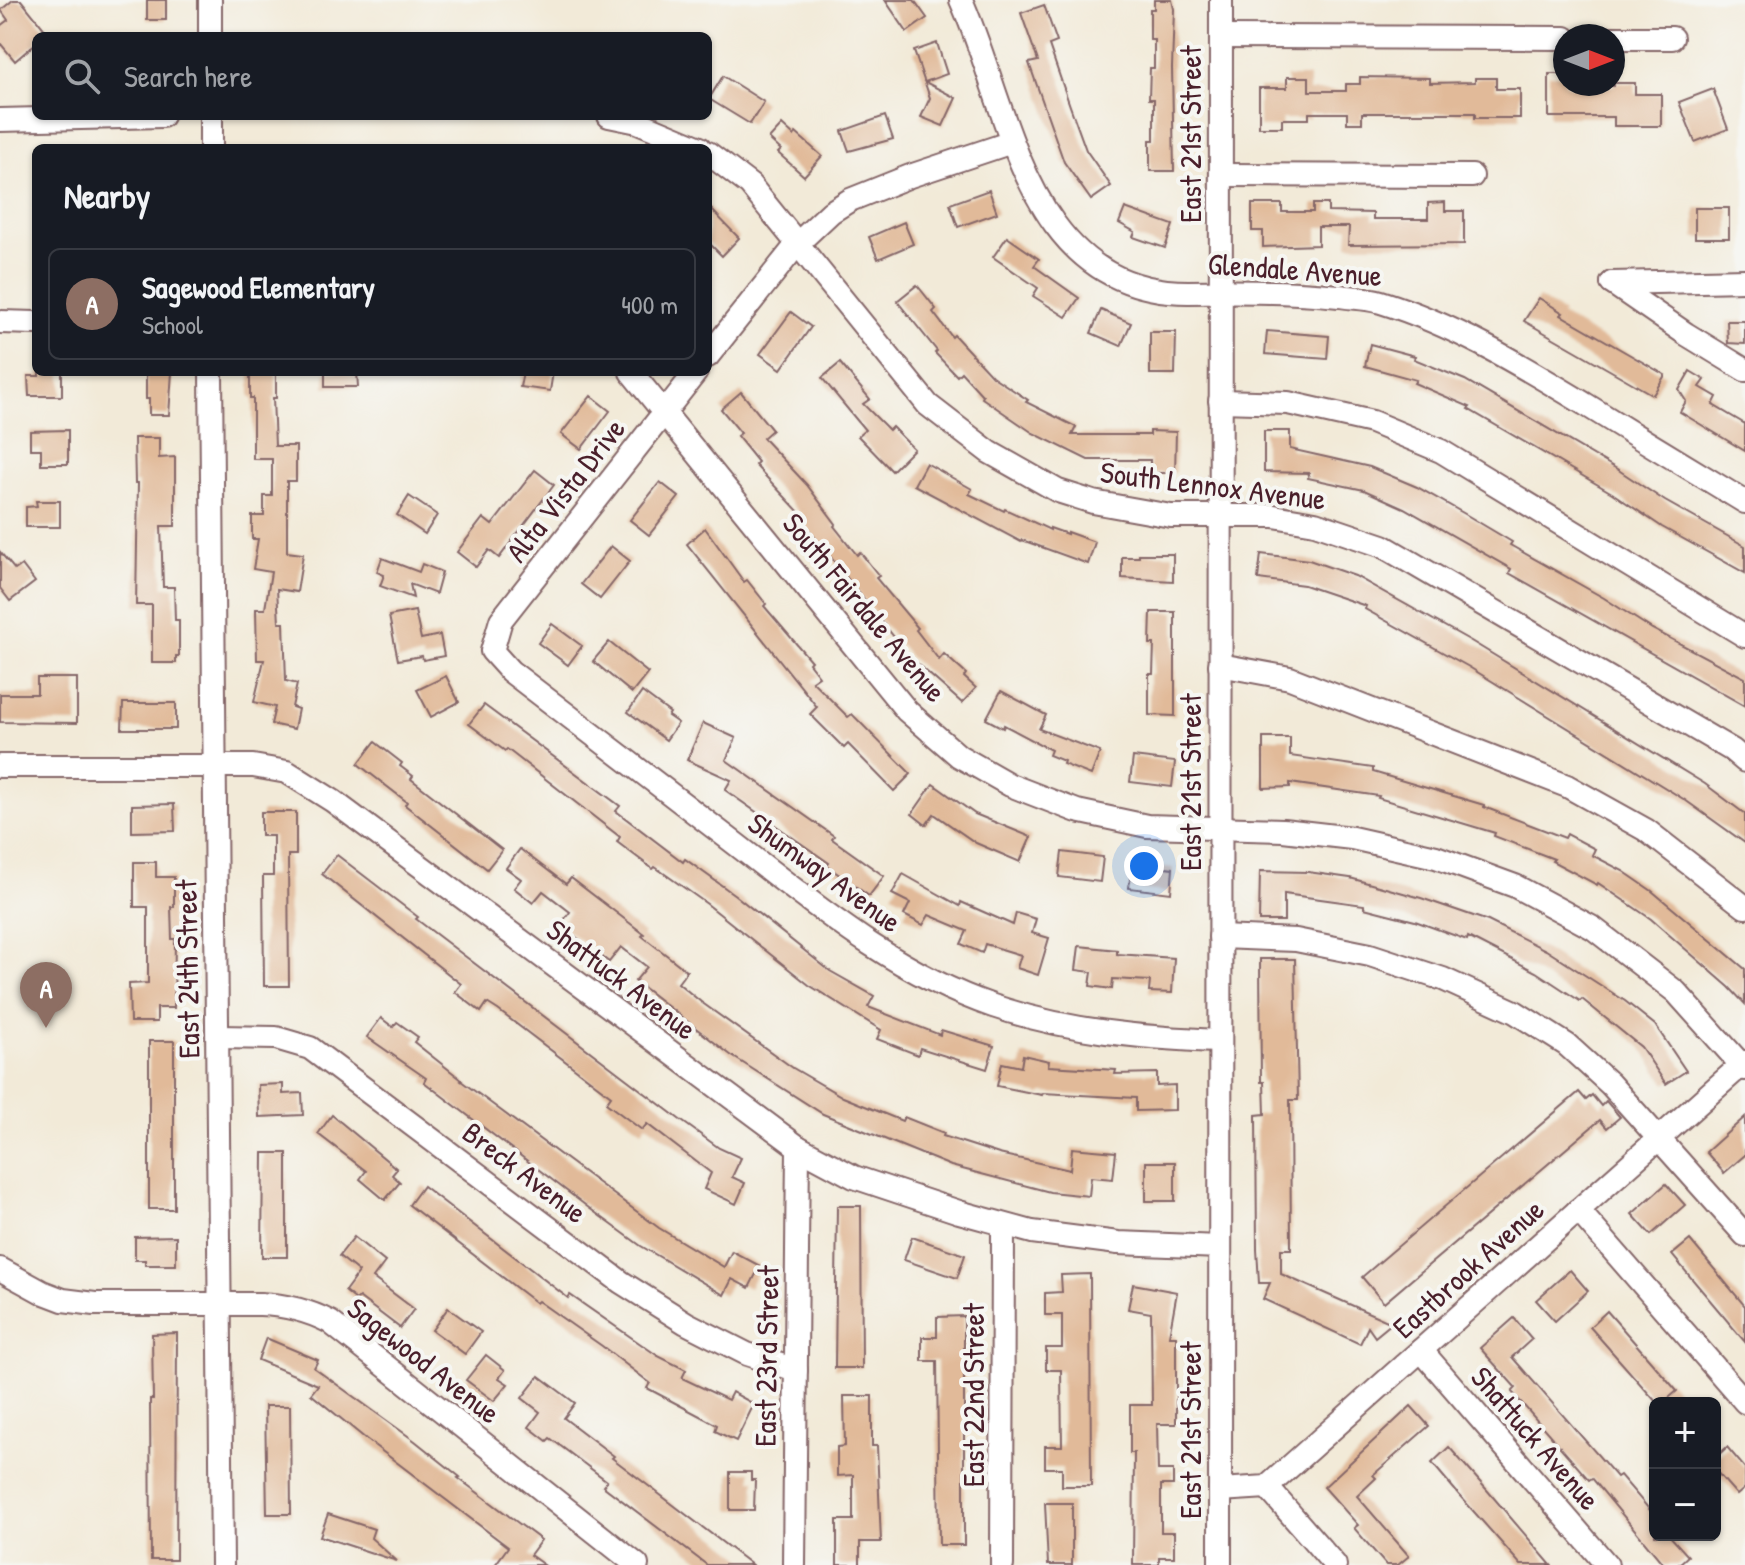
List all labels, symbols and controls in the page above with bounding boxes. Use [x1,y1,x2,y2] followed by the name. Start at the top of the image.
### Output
[1553,24,1625,96] north arrow
[32,32,712,120] search box
[1170,45,1210,223] street label: East 21st Street
[60,54,104,98] icon: search
[124,56,252,96] text: Search here
[64,173,150,219] text: Nearby
[1207,243,1383,295] street label: Glendale Avenue
[142,267,375,307] text: Sagewood Elementary
[86,287,98,322] text: A
[621,287,678,322] text: 400 m
[142,307,203,342] text: School
[496,410,634,570] street label: Alta Vista Drive
[1098,451,1328,519] street label: South Lennox Avenue
[774,504,956,710] street label: South Fairdale Avenue
[1170,693,1210,871] street label: East 21st Street
[740,803,910,941] street label: Shumway Avenue
[1124,846,1164,886] your location
[165,879,209,1059] street label: East 24th Street
[539,910,705,1049] street label: Shattuck Avenue
[20,962,72,1028] pin: A
[455,1112,595,1232] street label: Breck Avenue
[1384,1189,1552,1347] street label: Eastbrook Avenue
[744,1264,788,1447] street label: East 23rd Street
[339,1288,509,1432] street label: Sagewood Avenue
[953,1302,993,1487] street label: East 22nd Street
[1170,1341,1210,1519] street label: East 21st Street
[1463,1358,1609,1518] street label: Shattuck Avenue
[1649,1397,1721,1541] map controls
[1649,1397,1721,1469] button: +
[1649,1469,1721,1541] button: −

